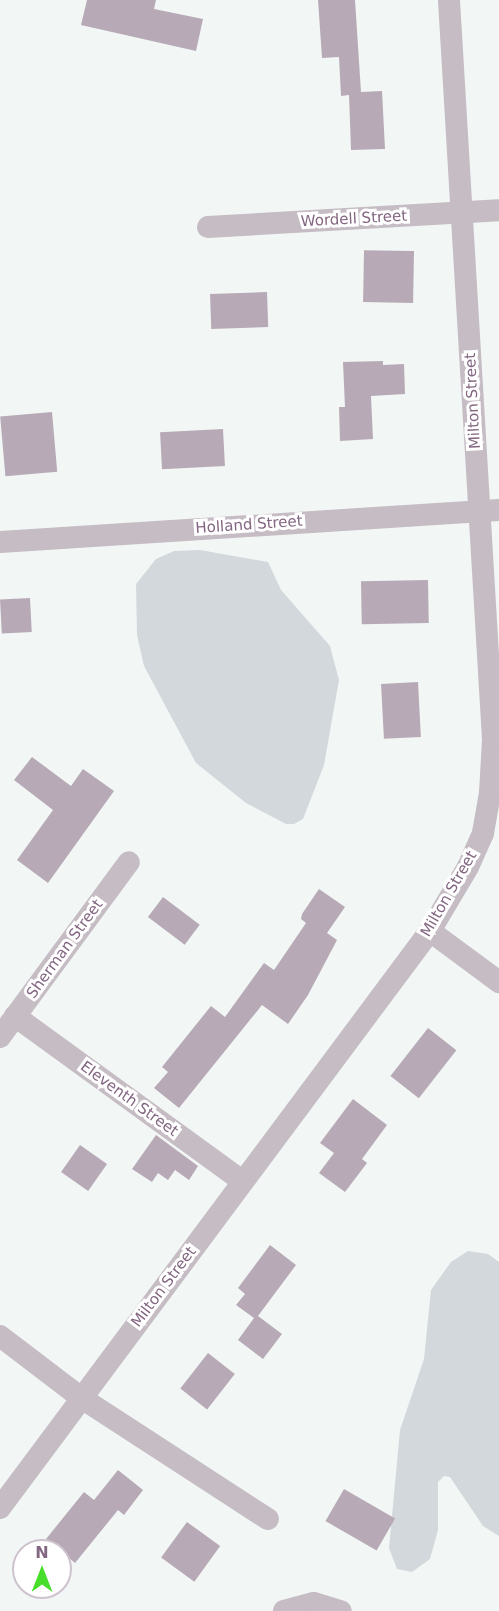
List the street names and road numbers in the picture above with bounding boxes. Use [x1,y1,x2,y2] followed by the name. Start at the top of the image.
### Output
[300,207,408,231] street label: Wordell Street
[461,353,485,449] street label: Milton Street
[195,512,303,538] street label: Holland Street
[417,848,481,940] street label: Milton Street
[23,896,107,1002] street label: Sherman Street
[77,1058,181,1140] street label: Eleventh Street
[128,1243,200,1331] street label: Milton Street

